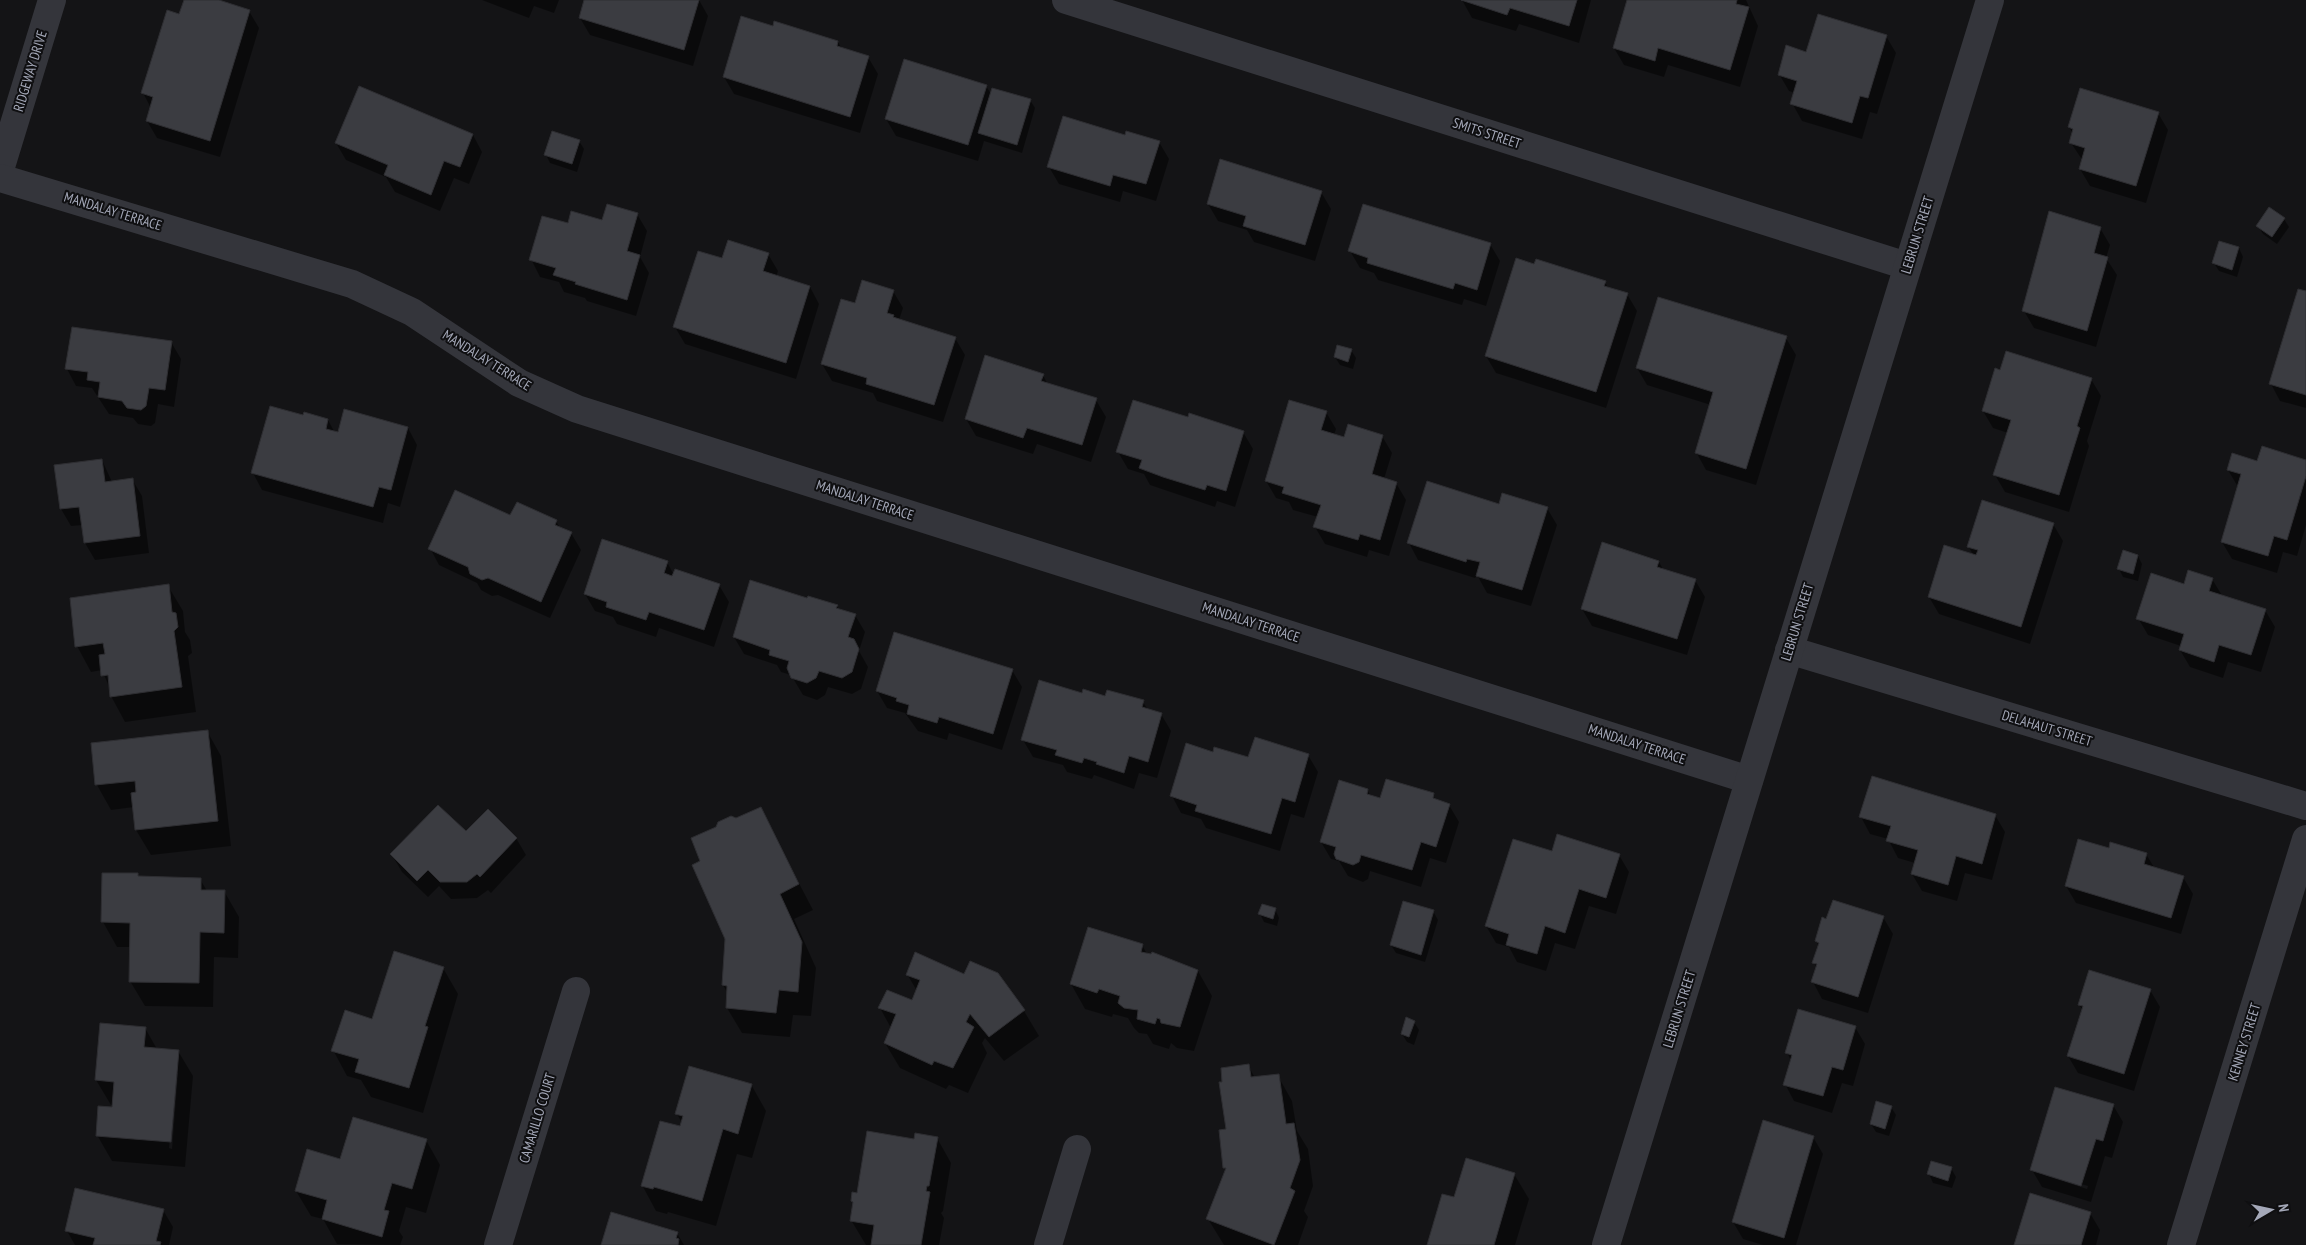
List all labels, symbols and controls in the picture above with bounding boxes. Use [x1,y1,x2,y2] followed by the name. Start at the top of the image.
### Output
[9,28,51,114] street label: RIDGEWAY DRIVE
[1451,114,1524,153] street label: SMITS STREET
[62,188,164,234] street label: MANDALAY TERRACE
[1897,193,1938,276] street label: LEBRUN STREET
[439,326,535,394] street label: MANDALAY TERRACE
[814,476,916,524] street label: MANDALAY TERRACE
[1777,580,1818,663] street label: LEBRUN STREET
[1200,598,1302,646] street label: MANDALAY TERRACE
[2000,706,2095,750] street label: DELAHAUT STREET
[1586,720,1688,768] street label: MANDALAY TERRACE
[1659,967,1700,1050] street label: LEBRUN STREET
[2224,1000,2265,1083] street label: KENNEY STREET
[515,1070,559,1165] street label: CAMARILLO COURT
[2246,1185,2296,1235] north arrow
[2274,1203,2293,1213] text: N

